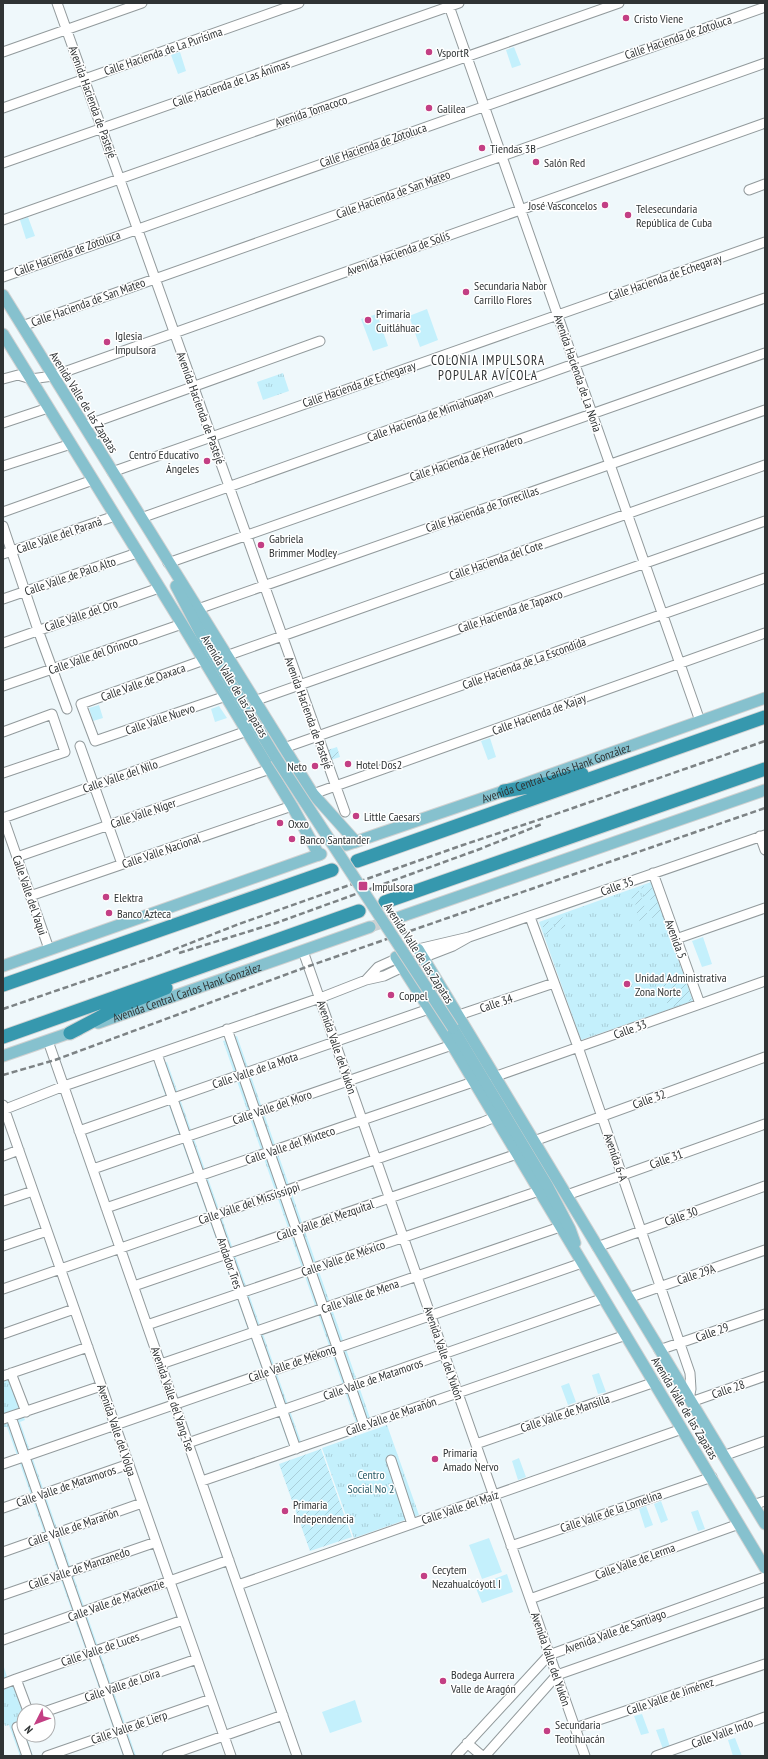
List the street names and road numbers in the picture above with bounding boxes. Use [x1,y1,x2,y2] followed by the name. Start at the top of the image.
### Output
[623,12,734,62] street label: Calle Hacienda de Zotoluca
[102,24,224,78] street label: Calle Hacienda de La Purísima
[66,44,120,160] street label: Avenida Hacienda de Pastejé
[170,56,292,110] street label: Calle Hacienda de Las Ánimas
[273,92,349,130] street label: Avenida Tomacoco
[318,120,429,170] street label: Calle Hacienda de Zotoluca
[334,166,452,222] street label: Calle Hacienda de San Mateo
[12,227,122,279] street label: Calle Hacienda de Zotoluca
[344,227,452,279] street label: Avenida Hacienda de Solís
[606,250,724,303] street label: Calle Hacienda de Echegaray
[29,274,147,330] street label: Calle Hacienda de San Mateo
[551,312,605,434] street label: Avenida Hacienda de La Noria
[47,349,121,455] street label: Avenida Valle de las Zapatas
[174,350,228,466] street label: Avenida Hacienda de Pastejé
[300,357,418,410] street label: Calle Hacienda de Echegaray
[365,385,495,445] street label: Calle Hacienda de Mimiahuapan
[408,432,524,484] street label: Calle Hacienda de Herradero
[424,483,540,535] street label: Calle Hacienda de Torrecillas
[14,513,104,557] street label: Calle Valle del Paraná
[447,537,545,583] street label: Calle Hacienda del Cote
[22,553,118,599] street label: Calle Valle de Palo Alto
[456,586,564,636] street label: Calle Hacienda de Tapaxco
[42,595,120,635] street label: Calle Valle del Oro
[199,632,271,740] street label: Avenida Valle de las Zapatas
[46,633,140,677] street label: Calle Valle del Orinoco
[460,634,588,692] street label: Calle Hacienda de La Escondida
[282,655,336,771] street label: Avenida Hacienda de Pastejé
[99,660,187,704] street label: Calle Valle de Oaxaca
[490,690,589,738] street label: Calle Hacienda de Xajay
[123,700,197,738] street label: Calle Valle Nuevo
[480,739,632,806] street label: Avenida Central Carlos Hank González
[80,756,160,796] street label: Calle Valle del Nilo
[108,795,178,831] street label: Calle Valle Níger
[120,830,202,871] street label: Calle Valle Nacional
[9,853,51,937] street label: Calle Valle del Yaqui
[598,873,636,899] street label: Calle 35
[381,900,457,1006] street label: Avenida Valle de las Zapatas
[662,917,690,961] street label: Avenida 5
[110,959,263,1025] street label: Avenida Central Carlos Hank González
[477,990,515,1016] street label: Calle 34
[314,998,360,1096] street label: Avenida Valle del Yukón
[611,1016,649,1042] street label: Calle 33
[210,1048,300,1092] street label: Calle Valle de la Mota
[230,1086,314,1128] street label: Calle Valle del Moro
[630,1086,668,1112] street label: Calle 32
[243,1123,337,1167] street label: Calle Valle del Mixteco
[601,1131,631,1183] street label: Avenida 6-A
[647,1146,685,1172] street label: Calle 31
[196,1179,302,1227] street label: Calle Valle del Mississippi
[274,1196,376,1244] street label: Calle Valle del Mezquital
[662,1203,700,1229] street label: Calle 30
[214,1235,246,1291] street label: Andador Tres
[299,1237,387,1279] street label: Calle Valle de México
[675,1260,718,1288] street label: Calle 29A
[319,1276,401,1316] street label: Calle Valle de Mena
[421,1304,467,1402] street label: Avenida Valle del Yukón
[693,1319,731,1345] street label: Calle 29
[246,1341,338,1385] street label: Calle Valle de Mekong
[148,1345,198,1453] street label: Avenida Valle del Yang-Tse
[649,1354,721,1462] street label: Avenida Valle de las Zapatas
[321,1355,425,1403] street label: Calle Valle de Matamoros
[709,1376,747,1402] street label: Calle 28
[94,1382,140,1478] street label: Avenida Valle del Volga
[518,1391,612,1435] street label: Calle Valle de Mansilla
[344,1393,438,1439] street label: Calle Valle de Marañón
[14,1462,118,1510] street label: Calle Valle de Matamoros
[558,1486,664,1535] street label: Calle Valle de la Lomelina
[419,1487,501,1527] street label: Calle Valle del Maíz
[26,1504,120,1550] street label: Calle Valle de Marañón
[593,1540,677,1582] street label: Calle Valle de Lerma
[26,1544,132,1592] street label: Calle Valle de Manzanedo
[66,1576,167,1624] street label: Calle Valle de Mackenzie
[562,1606,668,1656] street label: Avenida Valle de Santiago
[528,1610,574,1708] street label: Avenida Valle del Yukón
[59,1629,141,1669] street label: Calle Valle de Luces
[82,1665,162,1705] street label: Calle Valle de Loira
[624,1674,716,1718] street label: Calle Valle de Jiménez
[89,1707,169,1747] street label: Calle Valle de Lierp
[689,1715,755,1751] street label: Calle Valle Indo

